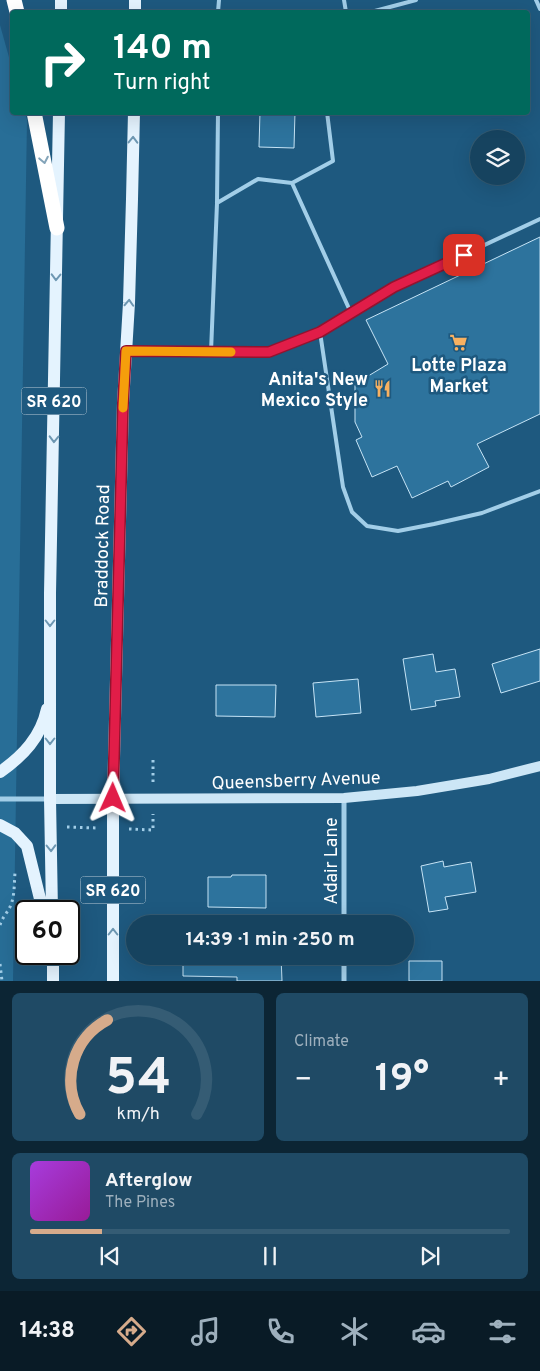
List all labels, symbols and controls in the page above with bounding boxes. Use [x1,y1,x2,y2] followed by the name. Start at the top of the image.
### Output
[113,27,212,71] text: 140 m
[30,30,95,95] icon: right
[113,70,210,97] text: Turn right
[470,130,525,185] map controls
[470,130,525,185] button: layers
[128,136,138,144] one-way arrow
[38,156,48,165] one-way arrow
[443,234,485,276] pin
[450,241,478,269] icon: arrive
[51,274,61,281] one-way arrow
[123,298,134,306] one-way arrow
[449,332,469,352] supermarket icon: Lotte Plaza Market
[411,355,507,399] place label: Lotte Plaza Market
[261,369,368,413] place label: Anita's New Mexico Style
[372,379,392,399] restaurant icon: Anita's New Mexico Style
[22,388,86,414] road number: SR 620
[49,436,59,444] one-way arrow
[91,484,116,608] street label: Braddock Road
[45,620,55,628] one-way arrow
[45,738,55,745] one-way arrow
[211,767,381,796] street label: Queensberry Avenue
[86,771,138,823] position arrow
[321,817,344,905] street label: Adair Lane
[46,844,56,852] one-way arrow
[80,876,146,904] road number: SR 620
[15,900,80,965] speed limit sign: 60
[108,928,118,936] one-way arrow
[185,928,355,952] text: 14:39 · 1 min · 250 m
[294,1032,349,1052] text: Climate
[105,1047,171,1113] text: 54
[375,1056,429,1105] text: 19°
[294,1063,312,1099] text: −
[492,1063,510,1099] text: +
[116,1103,160,1126] text: km/h
[105,1169,193,1193] text: Afterglow
[105,1193,175,1213] text: The Pines
[96,1242,124,1270] icon: previous
[256,1242,284,1270] icon: pause
[416,1242,444,1270] icon: next
[114,1314,149,1349] icon: directions
[188,1314,223,1349] icon: music
[263,1314,298,1349] icon: phone
[337,1314,372,1349] icon: climate
[411,1314,446,1349] icon: car
[485,1314,520,1349] icon: filters
[20,1318,75,1345] text: 14:38

